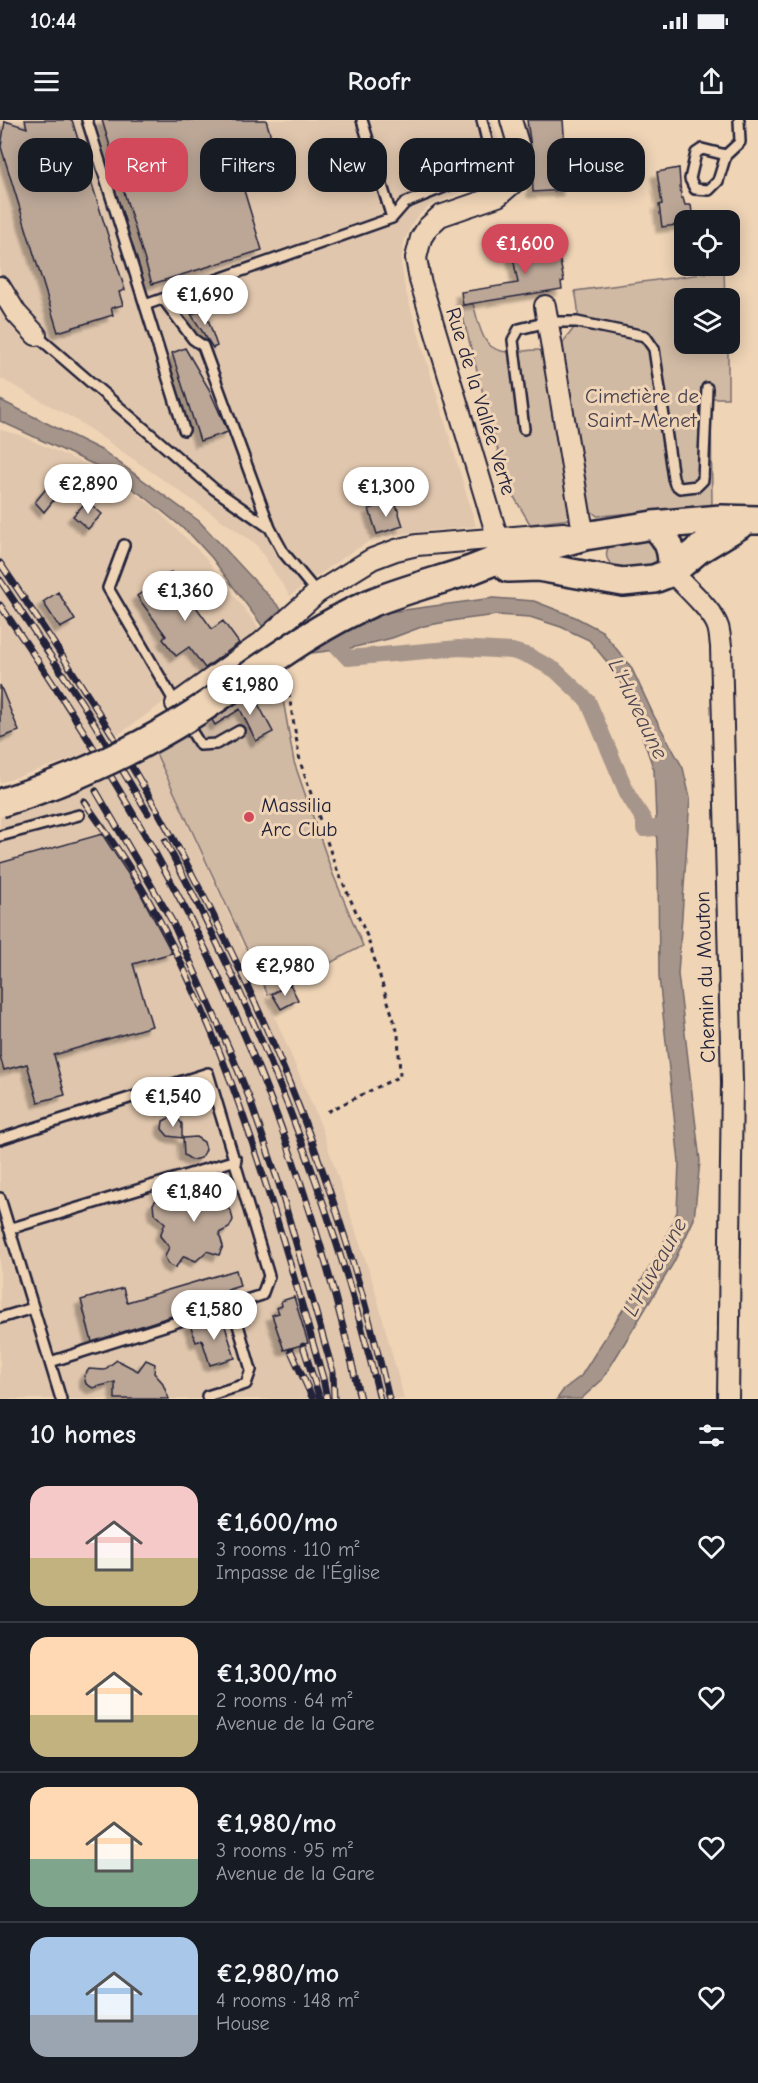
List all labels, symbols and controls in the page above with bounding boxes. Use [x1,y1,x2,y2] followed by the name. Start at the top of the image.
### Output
[30,8,76,34] text: 10:44
[30,65,63,98] icon: menu
[695,65,728,98] icon: share
[347,66,411,97] text: Roofr
[18,138,93,192] chip: Buy
[105,138,188,192] chip: Rent
[200,138,296,192] chip: Filters
[308,138,387,192] chip: New
[399,138,535,192] chip: Apartment
[547,138,645,192] chip: House
[674,210,740,354] map controls
[674,210,740,276] button: locate
[476,224,574,275] pin: €1,600
[496,232,554,255] text: €1,600
[156,275,254,326] pin: €1,690
[176,283,234,306] text: €1,690
[674,288,740,354] button: layers
[441,304,521,498] street label: Rue de la Vallée Verte
[585,384,699,432] park label: Cimetière de Saint-Menet
[39,464,137,515] pin: €2,890
[337,467,435,518] pin: €1,300
[58,472,118,495] text: €2,890
[357,475,415,498] text: €1,300
[136,571,234,622] pin: €1,360
[156,579,214,602] text: €1,360
[603,655,673,763] water label: L'Huveaune
[201,665,299,716] pin: €1,980
[221,673,279,696] text: €1,980
[261,793,338,841] place label: Massilia Arc Club
[242,810,256,824] marker: Massilia Arc Club
[690,891,720,1063] street label: Chemin du Mouton
[236,946,334,997] pin: €2,980
[255,954,315,977] text: €2,980
[124,1077,222,1128] pin: €1,540
[145,1085,201,1108] text: €1,540
[145,1172,243,1223] pin: €1,840
[166,1180,222,1203] text: €1,840
[617,1213,693,1321] water label: L'Huveaune
[165,1290,263,1341] pin: €1,580
[185,1298,243,1321] text: €1,580
[695,1419,728,1452] icon: filters
[30,1420,136,1450] text: 10 homes
[216,1508,338,1538] text: €1,600/mo
[78,1510,150,1582] icon: home
[695,1530,728,1563] icon: heart
[216,1538,360,1561] text: 3 rooms · 110 m²
[216,1561,380,1584] text: Impasse de l'Église
[216,1659,337,1689] text: €1,300/mo
[78,1661,150,1733] icon: home
[695,1681,728,1714] icon: heart
[216,1689,352,1712] text: 2 rooms · 64 m²
[216,1712,374,1735] text: Avenue de la Gare
[216,1809,336,1839] text: €1,980/mo
[78,1811,150,1883] icon: home
[695,1831,728,1864] icon: heart
[216,1839,353,1862] text: 3 rooms · 95 m²
[216,1862,374,1885] text: Avenue de la Gare
[216,1959,339,1989] text: €2,980/mo
[78,1961,150,2033] icon: home
[695,1981,728,2014] icon: heart
[216,1989,359,2012] text: 4 rooms · 148 m²
[216,2012,270,2035] text: House

